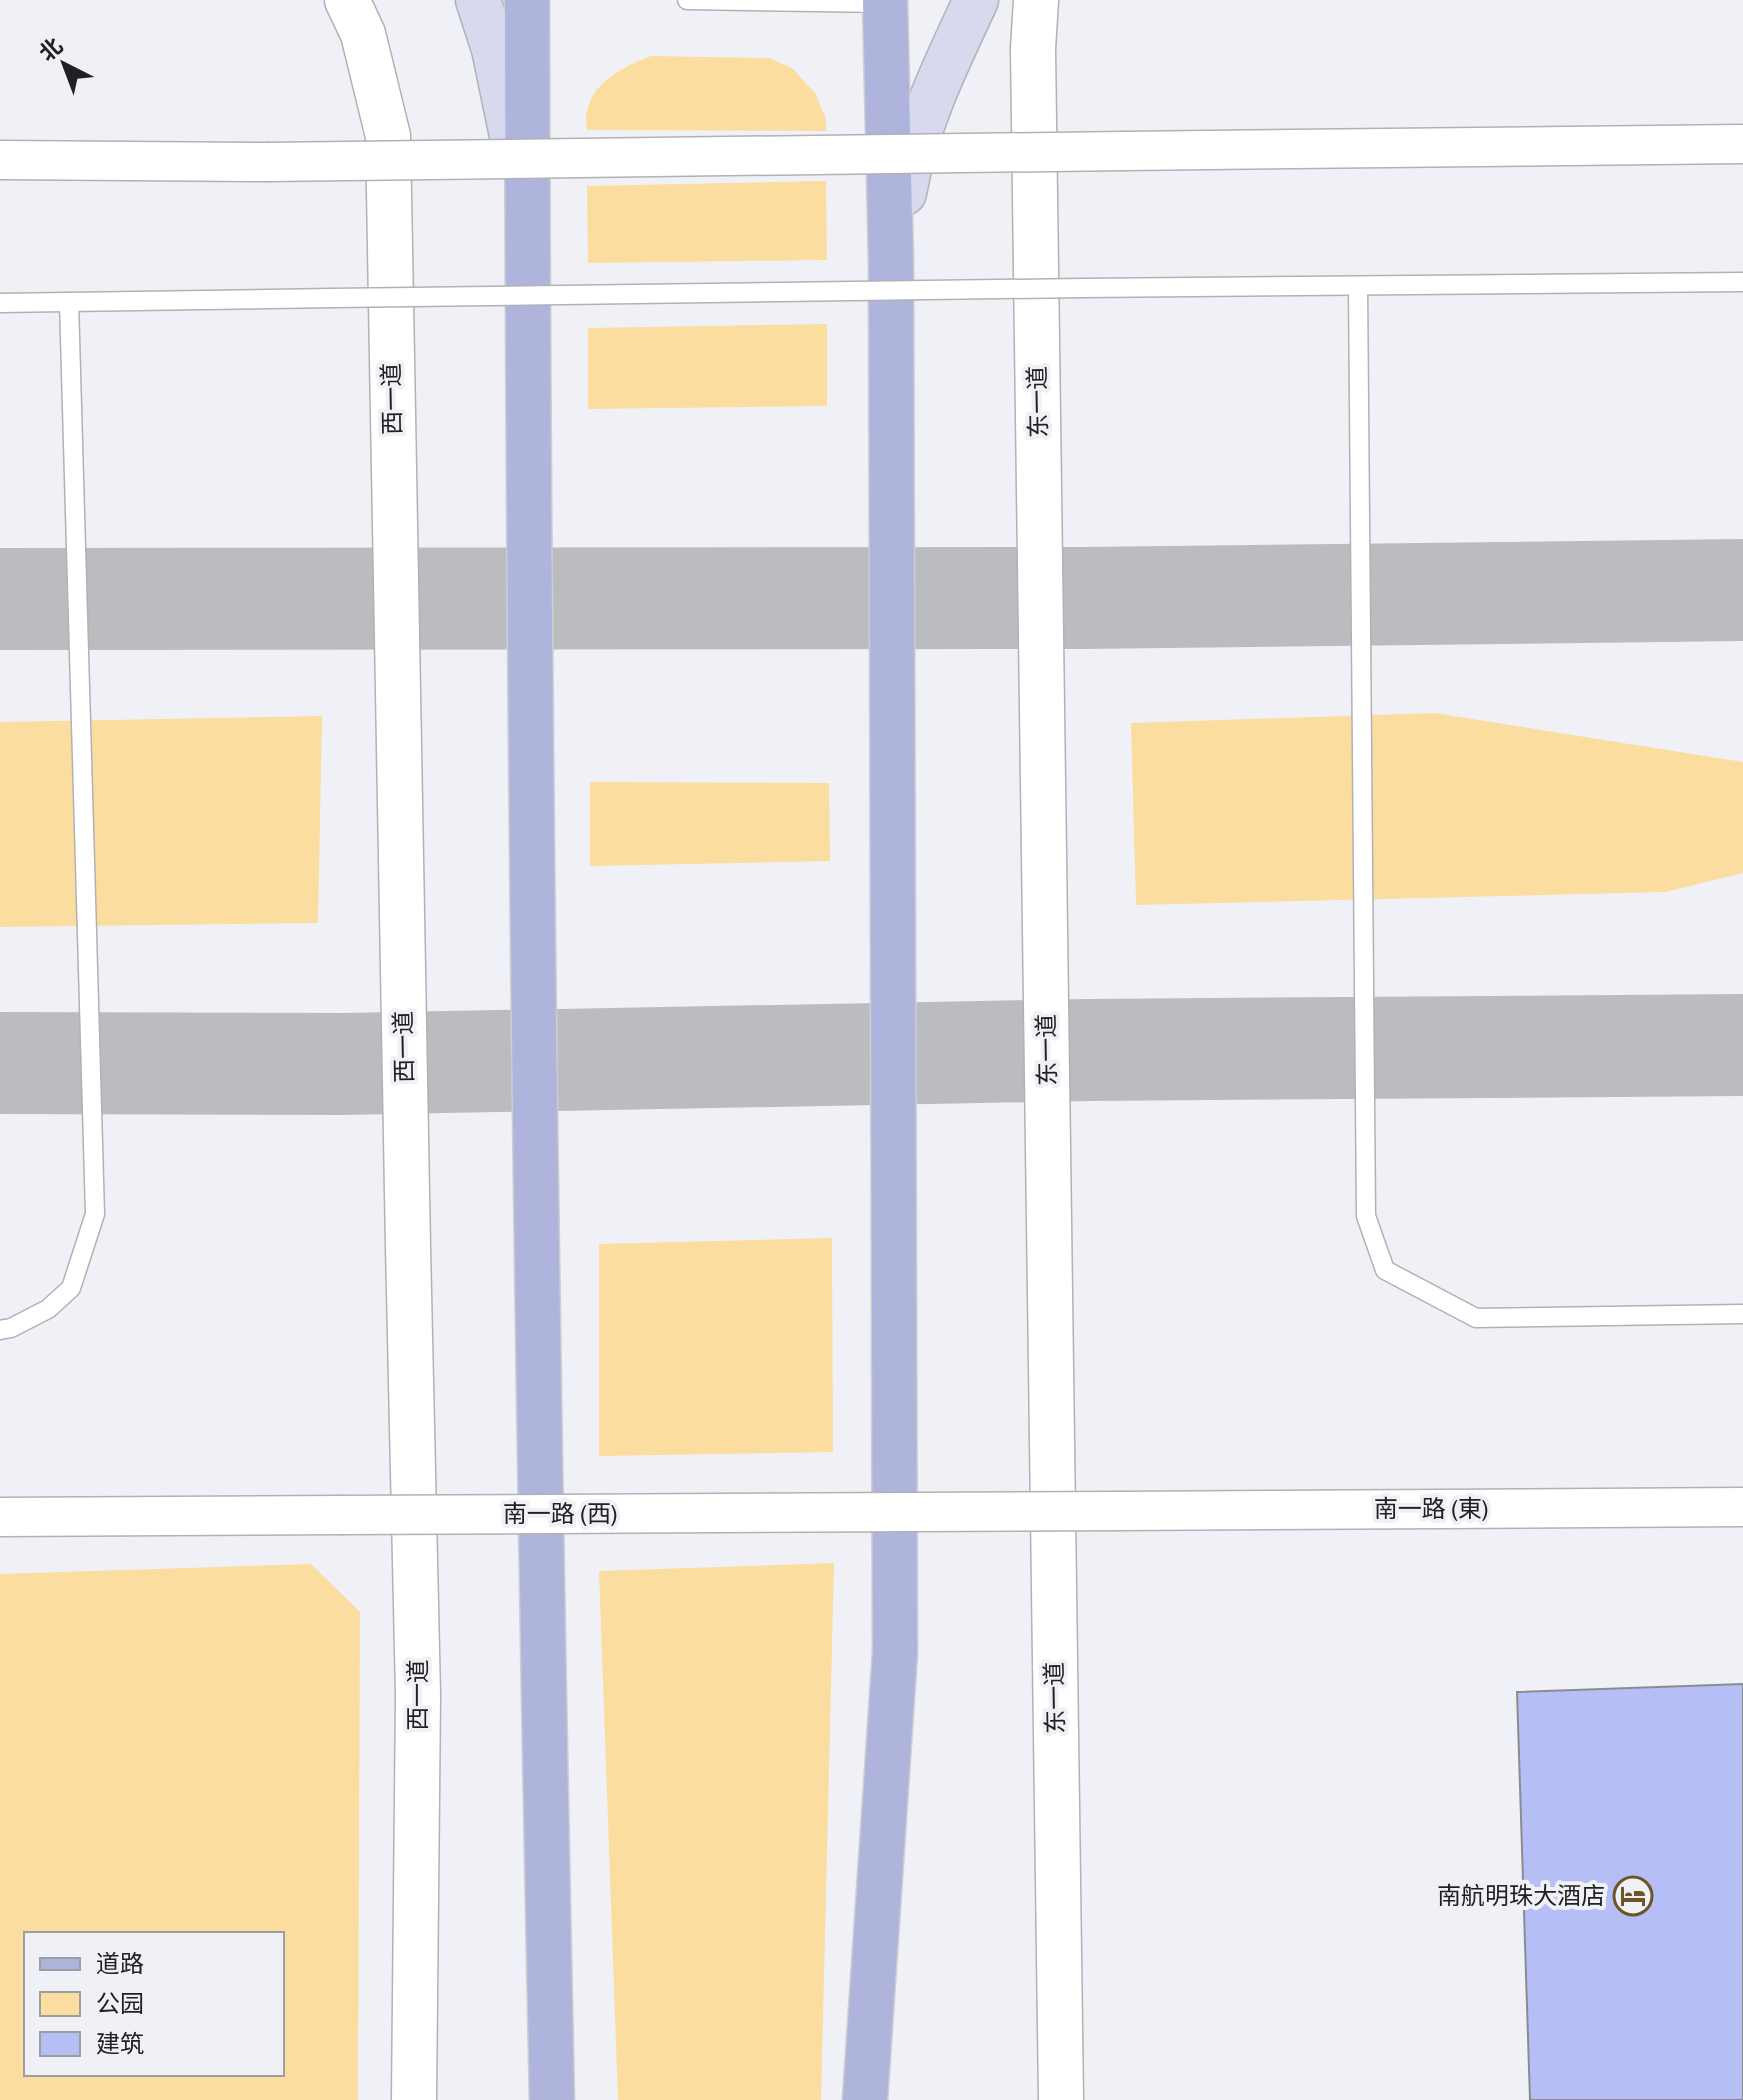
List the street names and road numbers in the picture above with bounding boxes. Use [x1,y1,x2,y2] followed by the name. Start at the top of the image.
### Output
[374,363,408,435] street label: 西一道
[1020,366,1054,438] street label: 东一道
[386,1011,420,1083] street label: 西一道
[1029,1014,1063,1086] street label: 东一道
[1374,1492,1488,1524] street label: 南一路 (東)
[503,1497,617,1529] street label: 南一路 (西)
[401,1659,433,1731] street label: 西一道
[1037,1662,1071,1734] street label: 东一道

